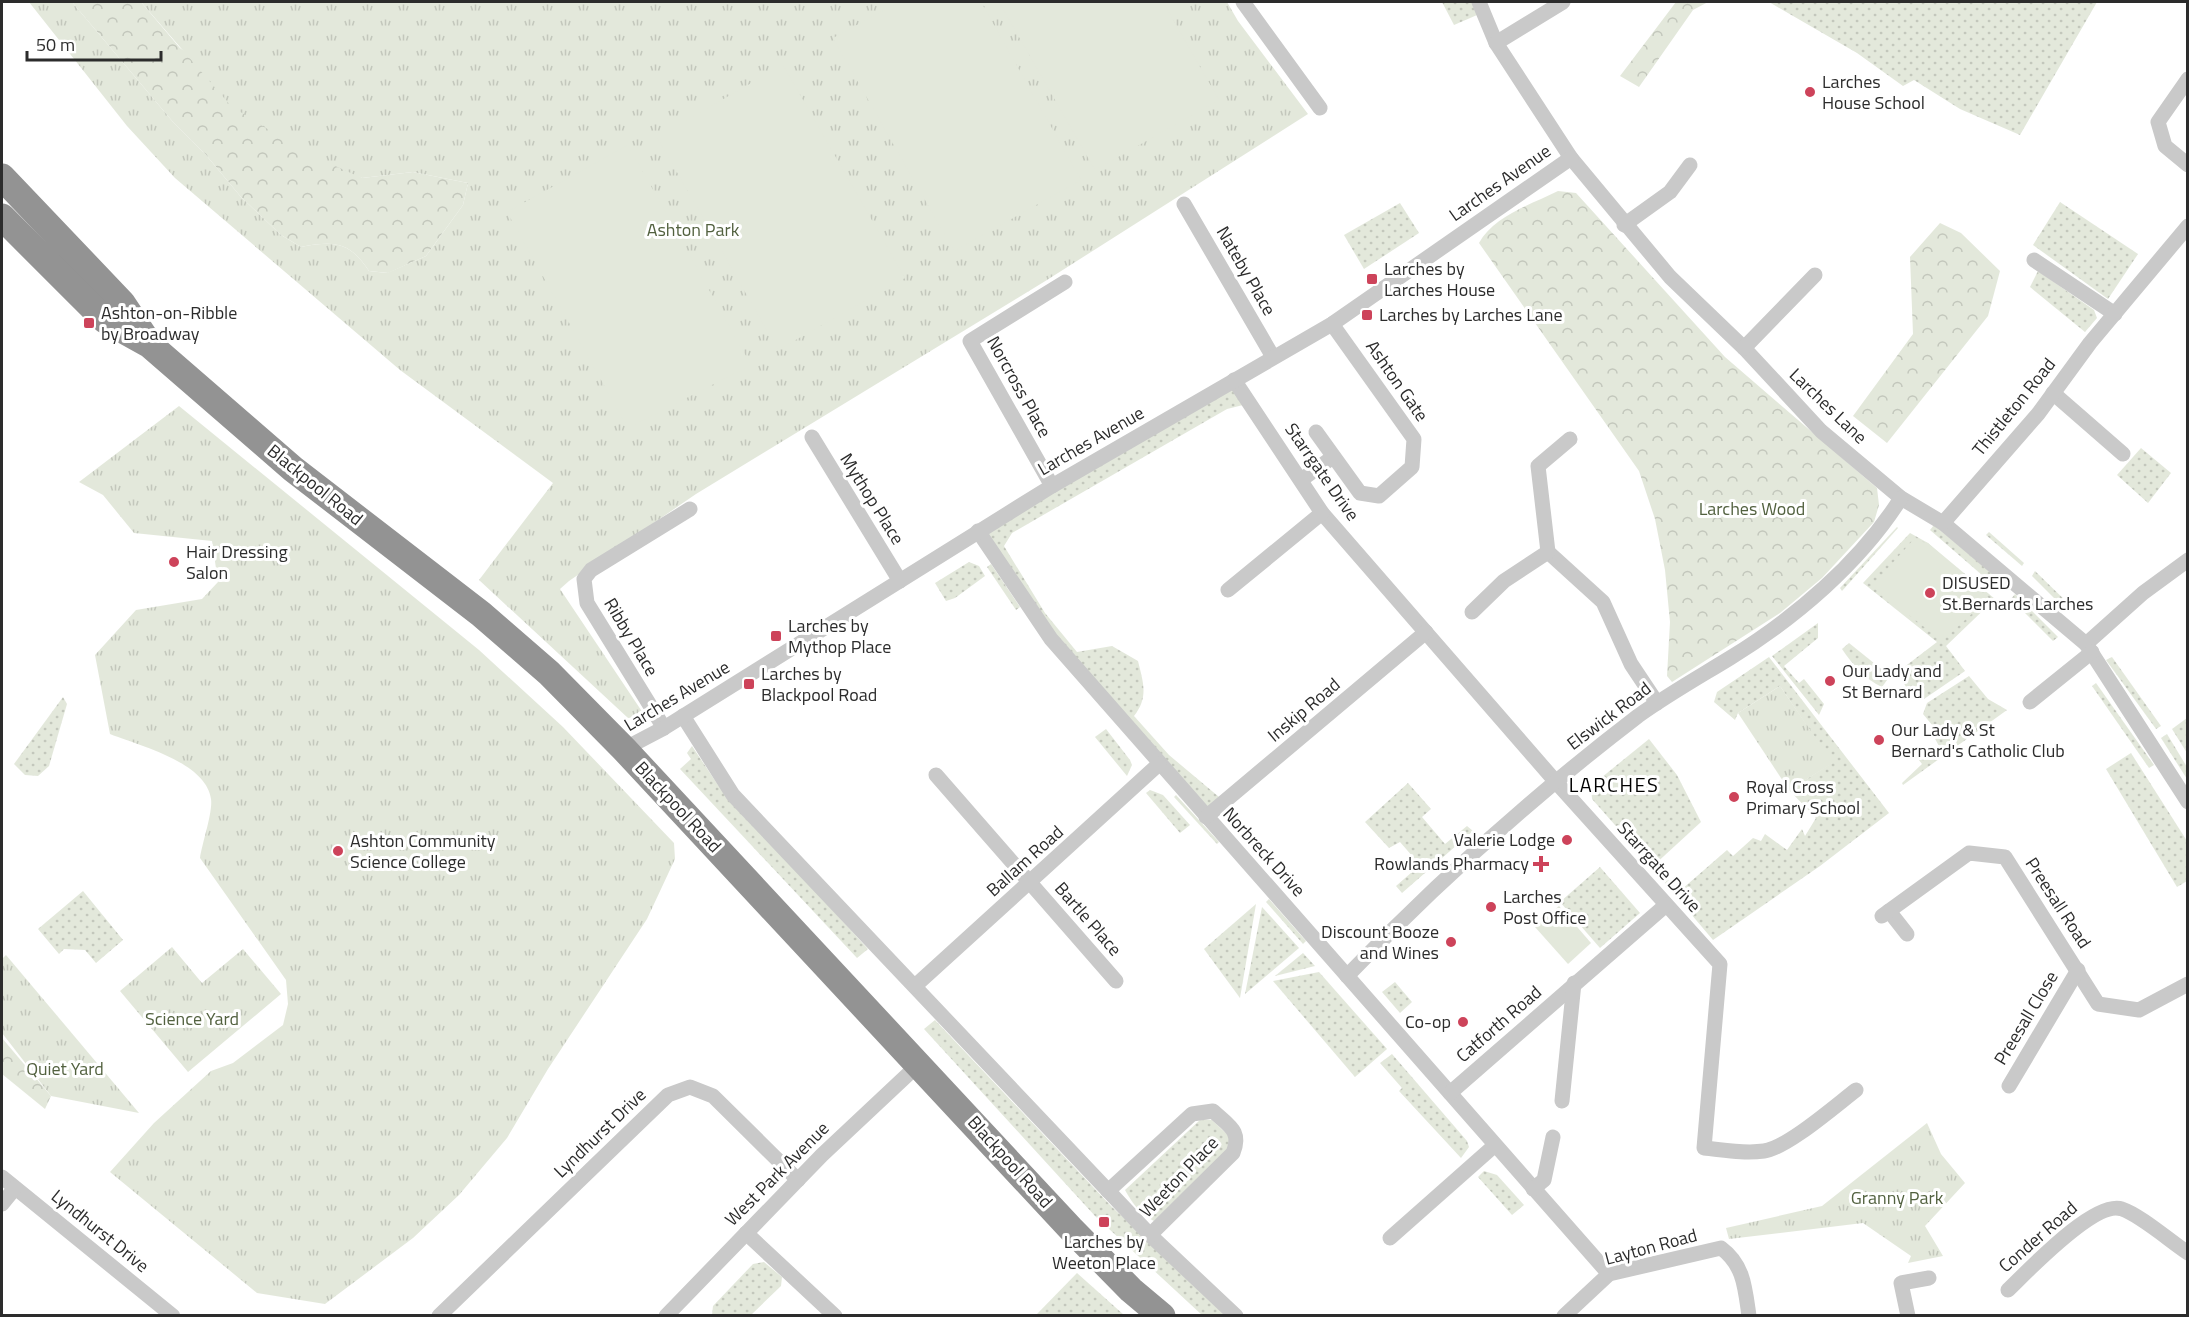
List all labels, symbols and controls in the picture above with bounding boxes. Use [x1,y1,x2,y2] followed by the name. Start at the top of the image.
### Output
[27,24,160,62] scale bar
[36,31,75,58] text: 50 m
[1822,68,1925,116] place label: Larches House School
[1803,85,1817,99] marker: Larches House School
[1443,137,1556,228] street label: Larches Avenue
[647,216,740,243] park label: Ashton Park
[1210,221,1283,320] street label: Nateby Place
[1384,255,1495,303] place label: Larches by Larches House
[1365,272,1379,286] marker: Larches by Larches House
[101,299,237,347] place label: Ashton-on-Ribble by Broadway
[1379,301,1563,328] place label: Larches by Larches Lane
[1360,308,1374,322] marker: Larches by Larches Lane
[82,316,96,330] marker: Ashton-on-Ribble by Broadway
[980,331,1058,442] street label: Norcross Place
[1359,335,1435,427] street label: Ashton Gate
[1966,352,2062,462] street label: Thistleton Road
[1783,362,1873,450] street label: Larches Lane
[1032,399,1149,482] street label: Larches Avenue
[1279,417,1366,526] street label: Starrgate Drive
[262,438,369,532] street label: Blackpool Road
[834,448,911,550] street label: Mythop Place
[1699,495,1805,522] park label: Larches Wood
[186,538,288,586] place label: Hair Dressing Salon
[167,555,181,569] marker: Hair Dressing Salon
[1942,569,2093,617] place label: DISUSED St.Bernards Larches
[1923,586,1937,600] marker: DISUSED St.Bernards Larches
[597,592,665,681] street label: Ribby Place
[788,612,891,660] place label: Larches by Mythop Place
[769,629,783,643] marker: Larches by Mythop Place
[619,653,735,738] street label: Larches Avenue
[1842,657,1942,705] place label: Our Lady and St Bernard
[761,660,877,708] place label: Larches by Blackpool Road
[1262,671,1346,748] street label: Inskip Road
[1823,674,1837,688] marker: Our Lady and St Bernard
[1561,675,1657,756] street label: Elswick Road
[742,677,756,691] marker: Larches by Blackpool Road
[1891,716,2065,764] place label: Our Lady & St Bernard's Catholic Club
[1872,733,1886,747] marker: Our Lady & St Bernard's Catholic Club
[629,755,728,858] street label: Blackpool Road
[1569,769,1659,800] district label: LARCHES
[1746,773,1860,821] place label: Royal Cross Primary School
[1727,790,1741,804] marker: Royal Cross Primary School
[1217,801,1312,902] street label: Norbreck Drive
[1611,815,1708,918] street label: Starrgate Drive
[980,819,1069,903] street label: Ballam Road
[1454,826,1555,853] place label: Valerie Lodge
[350,827,496,875] place label: Ashton Community Science College
[1560,833,1574,847] marker: Valerie Lodge
[331,844,345,858] marker: Ashton Community Science College
[1374,850,1529,877] place label: Rowlands Pharmacy
[2019,852,2098,954] street label: Preesall Road
[1534,857,1548,871] marker: Rowlands Pharmacy
[1048,876,1128,962] street label: Bartle Place
[1503,883,1586,931] place label: Larches Post Office
[1484,900,1498,914] marker: Larches Post Office
[1321,918,1439,966] place label: Discount Booze and Wines
[1444,935,1458,949] marker: Discount Booze and Wines
[1987,966,2064,1070] street label: Preesall Close
[1450,979,1547,1068] street label: Catforth Road
[145,1005,239,1032] park label: Science Yard
[1405,1008,1451,1035] place label: Co-op
[1456,1015,1470,1029] marker: Co-op
[26,1055,104,1082] park label: Quiet Yard
[547,1082,652,1184] street label: Lyndhurst Drive
[961,1109,1059,1214] street label: Blackpool Road
[718,1115,835,1232] street label: West Park Avenue
[1133,1130,1224,1223] street label: Weeton Place
[46,1183,155,1279] street label: Lyndhurst Drive
[1851,1184,1944,1211] park label: Granny Park
[1992,1195,2083,1278] street label: Conder Road
[1097,1215,1111,1229] marker: Larches by Weeton Place
[1602,1221,1700,1272] street label: Layton Road
[1052,1228,1156,1276] place label: Larches by Weeton Place

